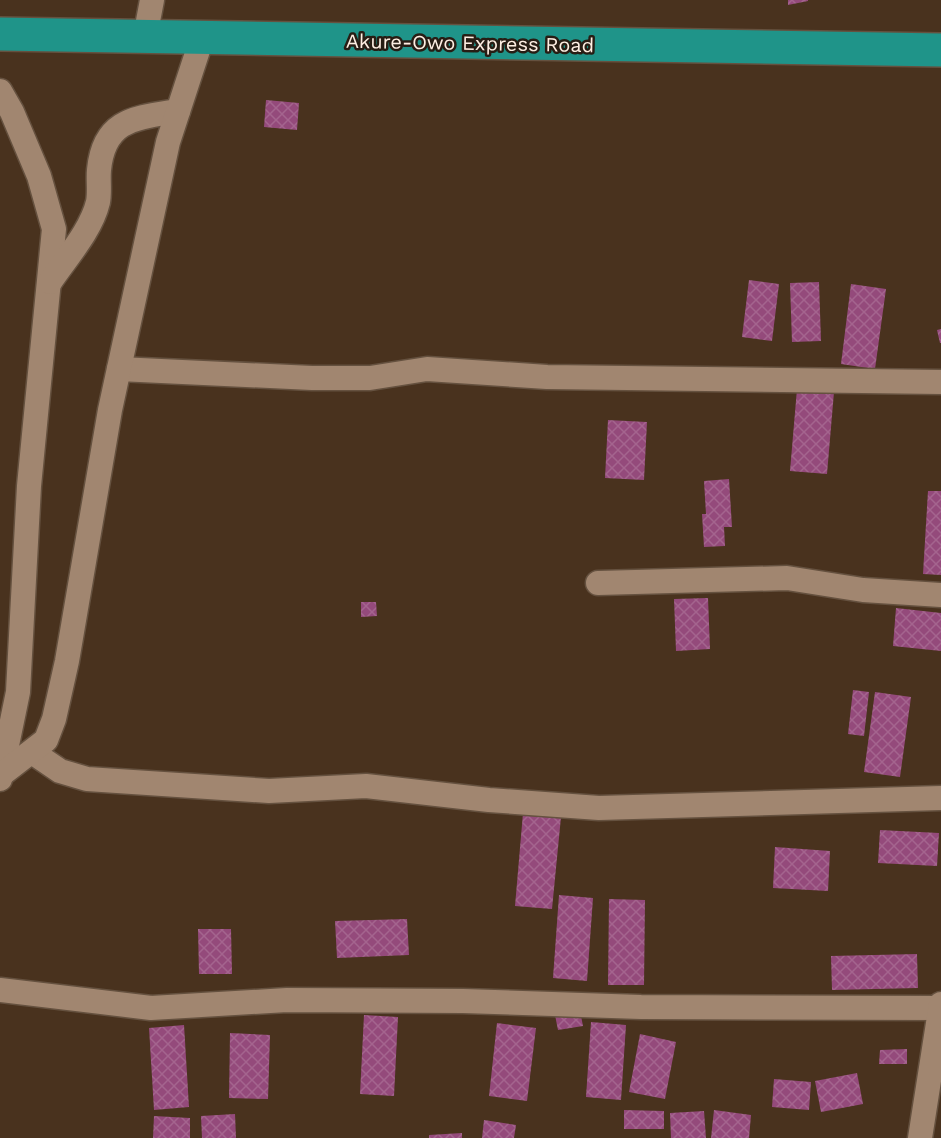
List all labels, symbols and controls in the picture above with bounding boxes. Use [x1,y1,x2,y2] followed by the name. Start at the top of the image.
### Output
[346,29,594,57] street label: Akure-Owo Express Road

